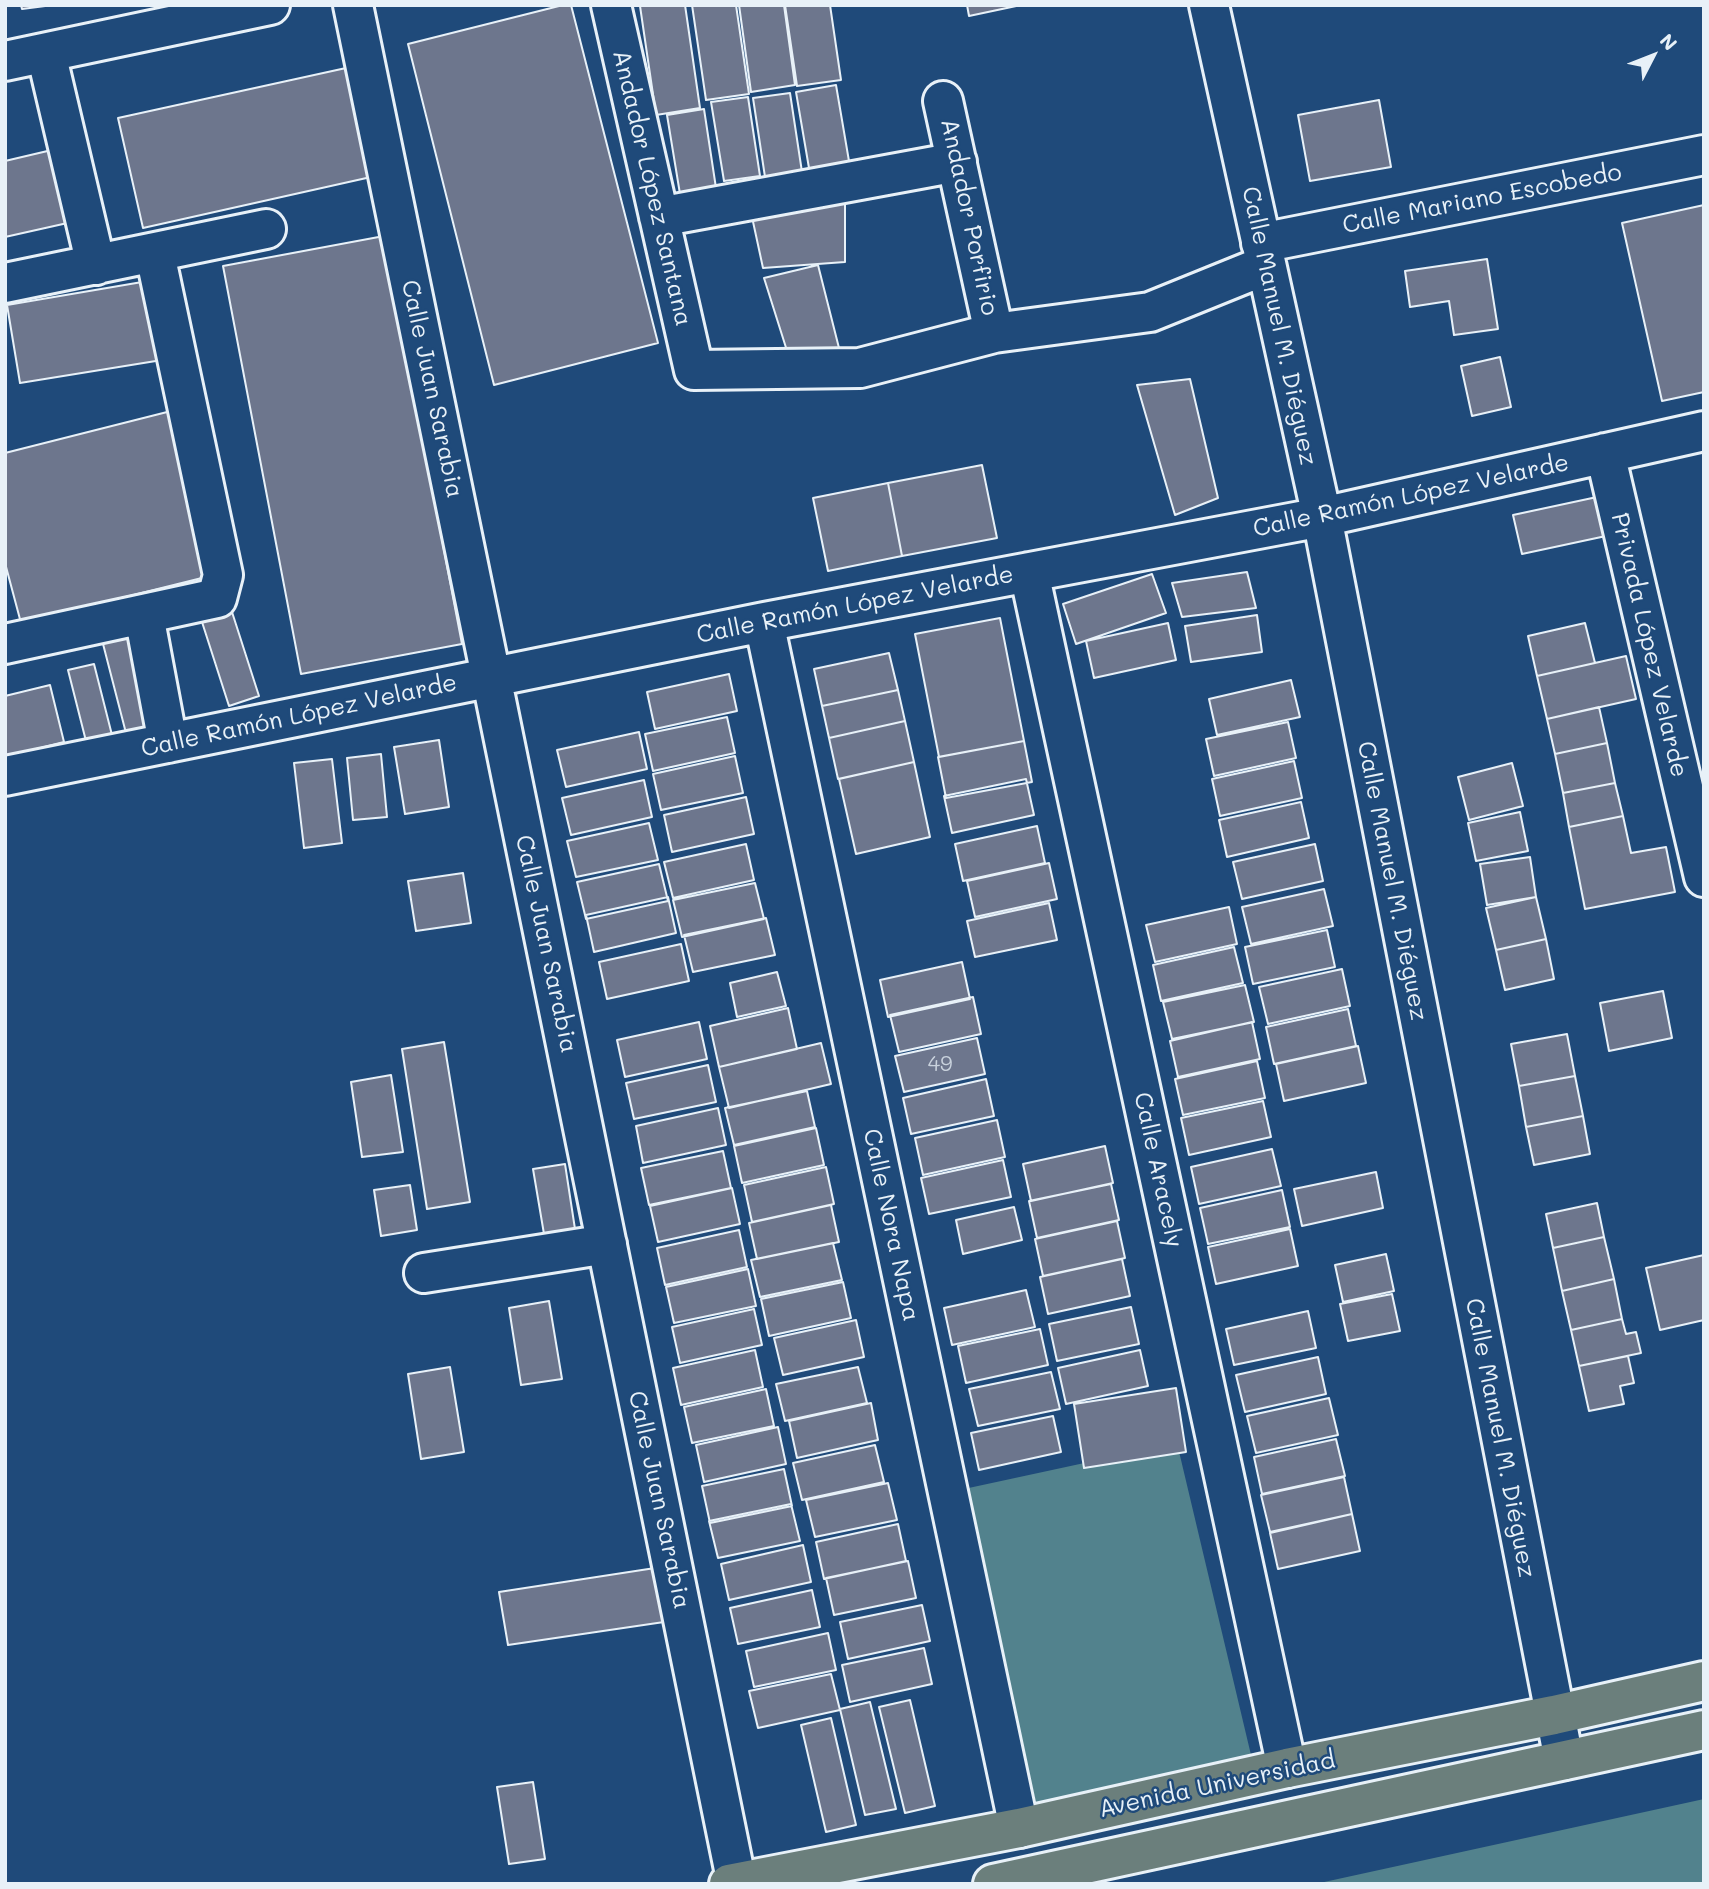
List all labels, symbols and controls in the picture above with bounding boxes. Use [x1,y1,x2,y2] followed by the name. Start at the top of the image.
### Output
[1618,21,1688,91] north arrow
[1655,28,1683,55] text: N
[606,47,698,329] street label: Andador López Santana
[934,116,1004,318] street label: Andador Porfirio
[1340,158,1624,240] street label: Calle Mariano Escobedo
[1235,184,1323,468] street label: Calle Manuel M. Diéguez
[395,277,469,501] street label: Calle Juan Sarabia
[1250,448,1572,544] street label: Calle Ramón López Velarde
[1605,510,1693,780] street label: Privada López Velarde
[694,560,1016,650] street label: Calle Ramón López Velarde
[138,668,460,764] street label: Calle Ramón López Velarde
[1351,739,1433,1023] street label: Calle Manuel M. Diéguez
[509,832,583,1056] street label: Calle Juan Sarabia
[928,1052,952,1078] house number: 49
[1128,1090,1188,1250] street label: Calle Aracely
[857,1126,925,1324] street label: Calle Nora Napa
[1459,1296,1541,1580] street label: Calle Manuel M. Diéguez
[622,1388,696,1612] street label: Calle Juan Sarabia
[1096,1746,1338,1824] street label: Avenida Universidad

